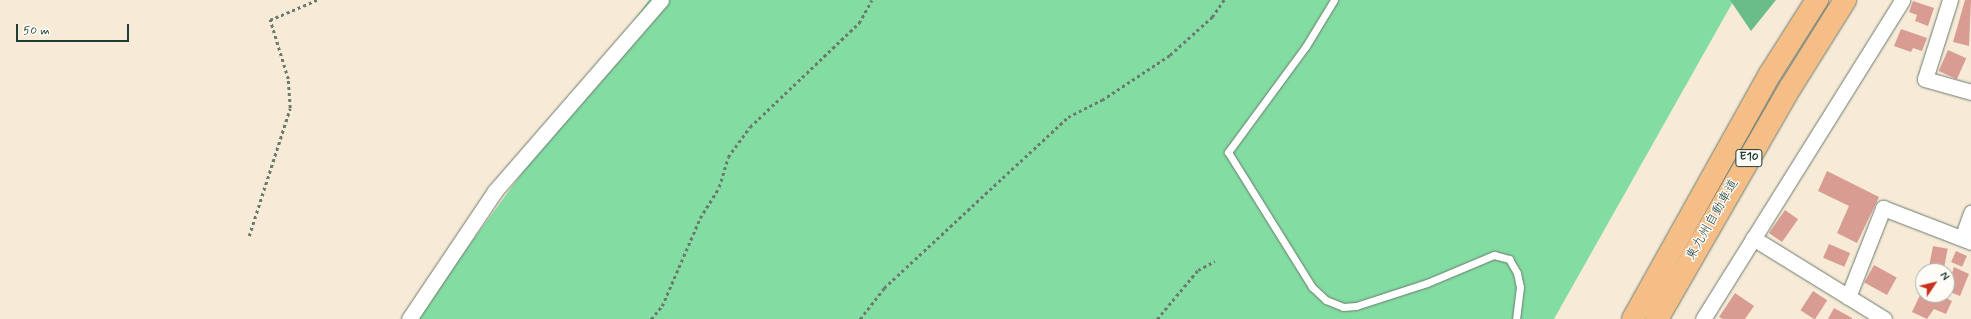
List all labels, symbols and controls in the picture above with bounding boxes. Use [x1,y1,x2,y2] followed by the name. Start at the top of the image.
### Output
[18,16,131,42] scale bar
[23,23,50,39] text: 50 m
[1735,148,1763,168] road number: E10
[1683,177,1743,263] street label: 東九州自動車道
[1915,263,1955,303] north arrow
[1936,270,1952,284] text: N

